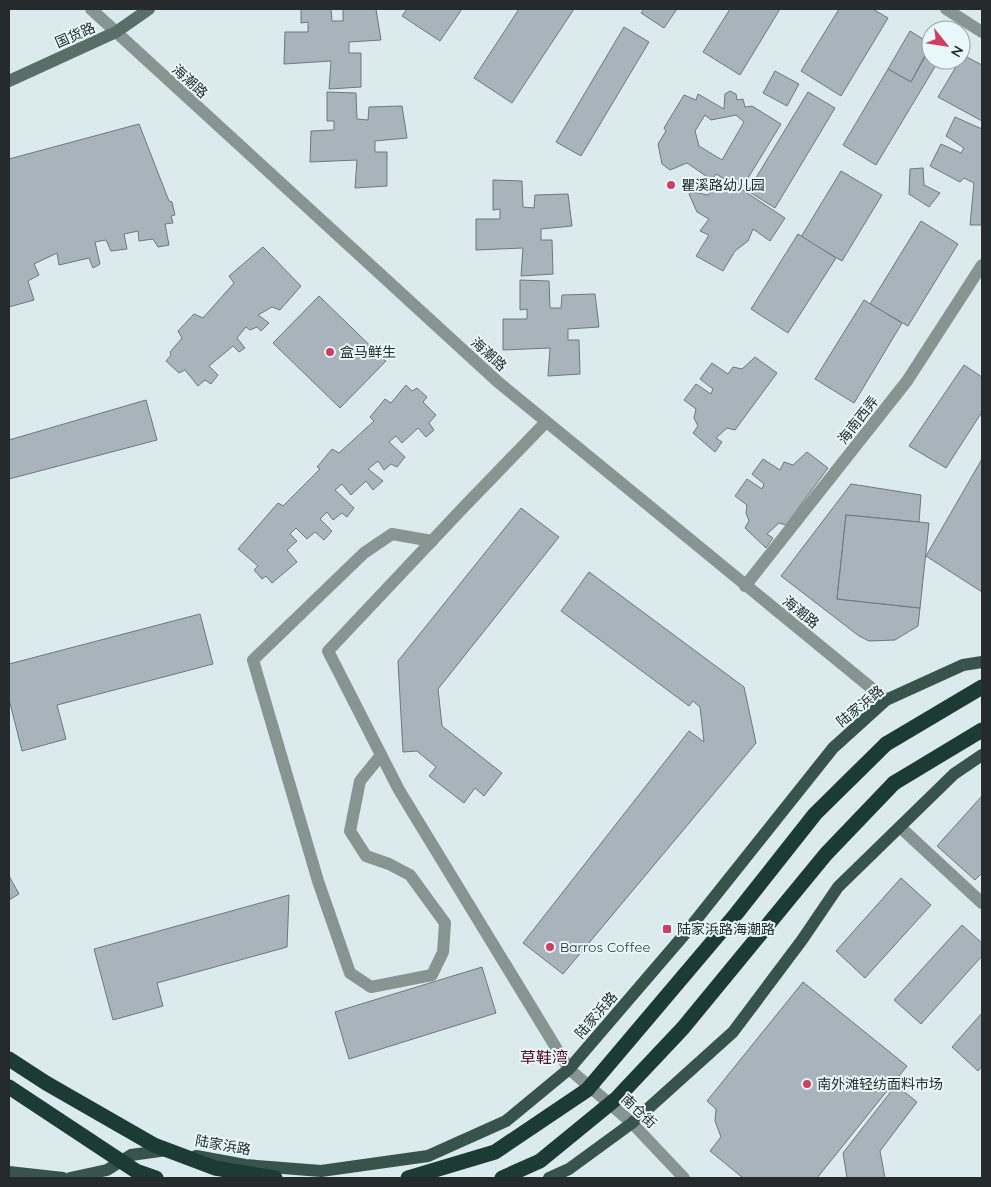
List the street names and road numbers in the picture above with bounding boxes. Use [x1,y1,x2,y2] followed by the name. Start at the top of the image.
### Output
[52,18,98,52] street label: 国货路
[168,60,212,102] street label: 海潮路
[467,333,511,375] street label: 海潮路
[834,392,882,448] street label: 海南西弄
[779,592,823,632] street label: 海潮路
[833,681,887,731] street label: 陆家浜路
[571,988,621,1042] street label: 陆家浜路
[618,1090,660,1132] street label: 南仓街
[194,1131,252,1159] street label: 陆家浜路

